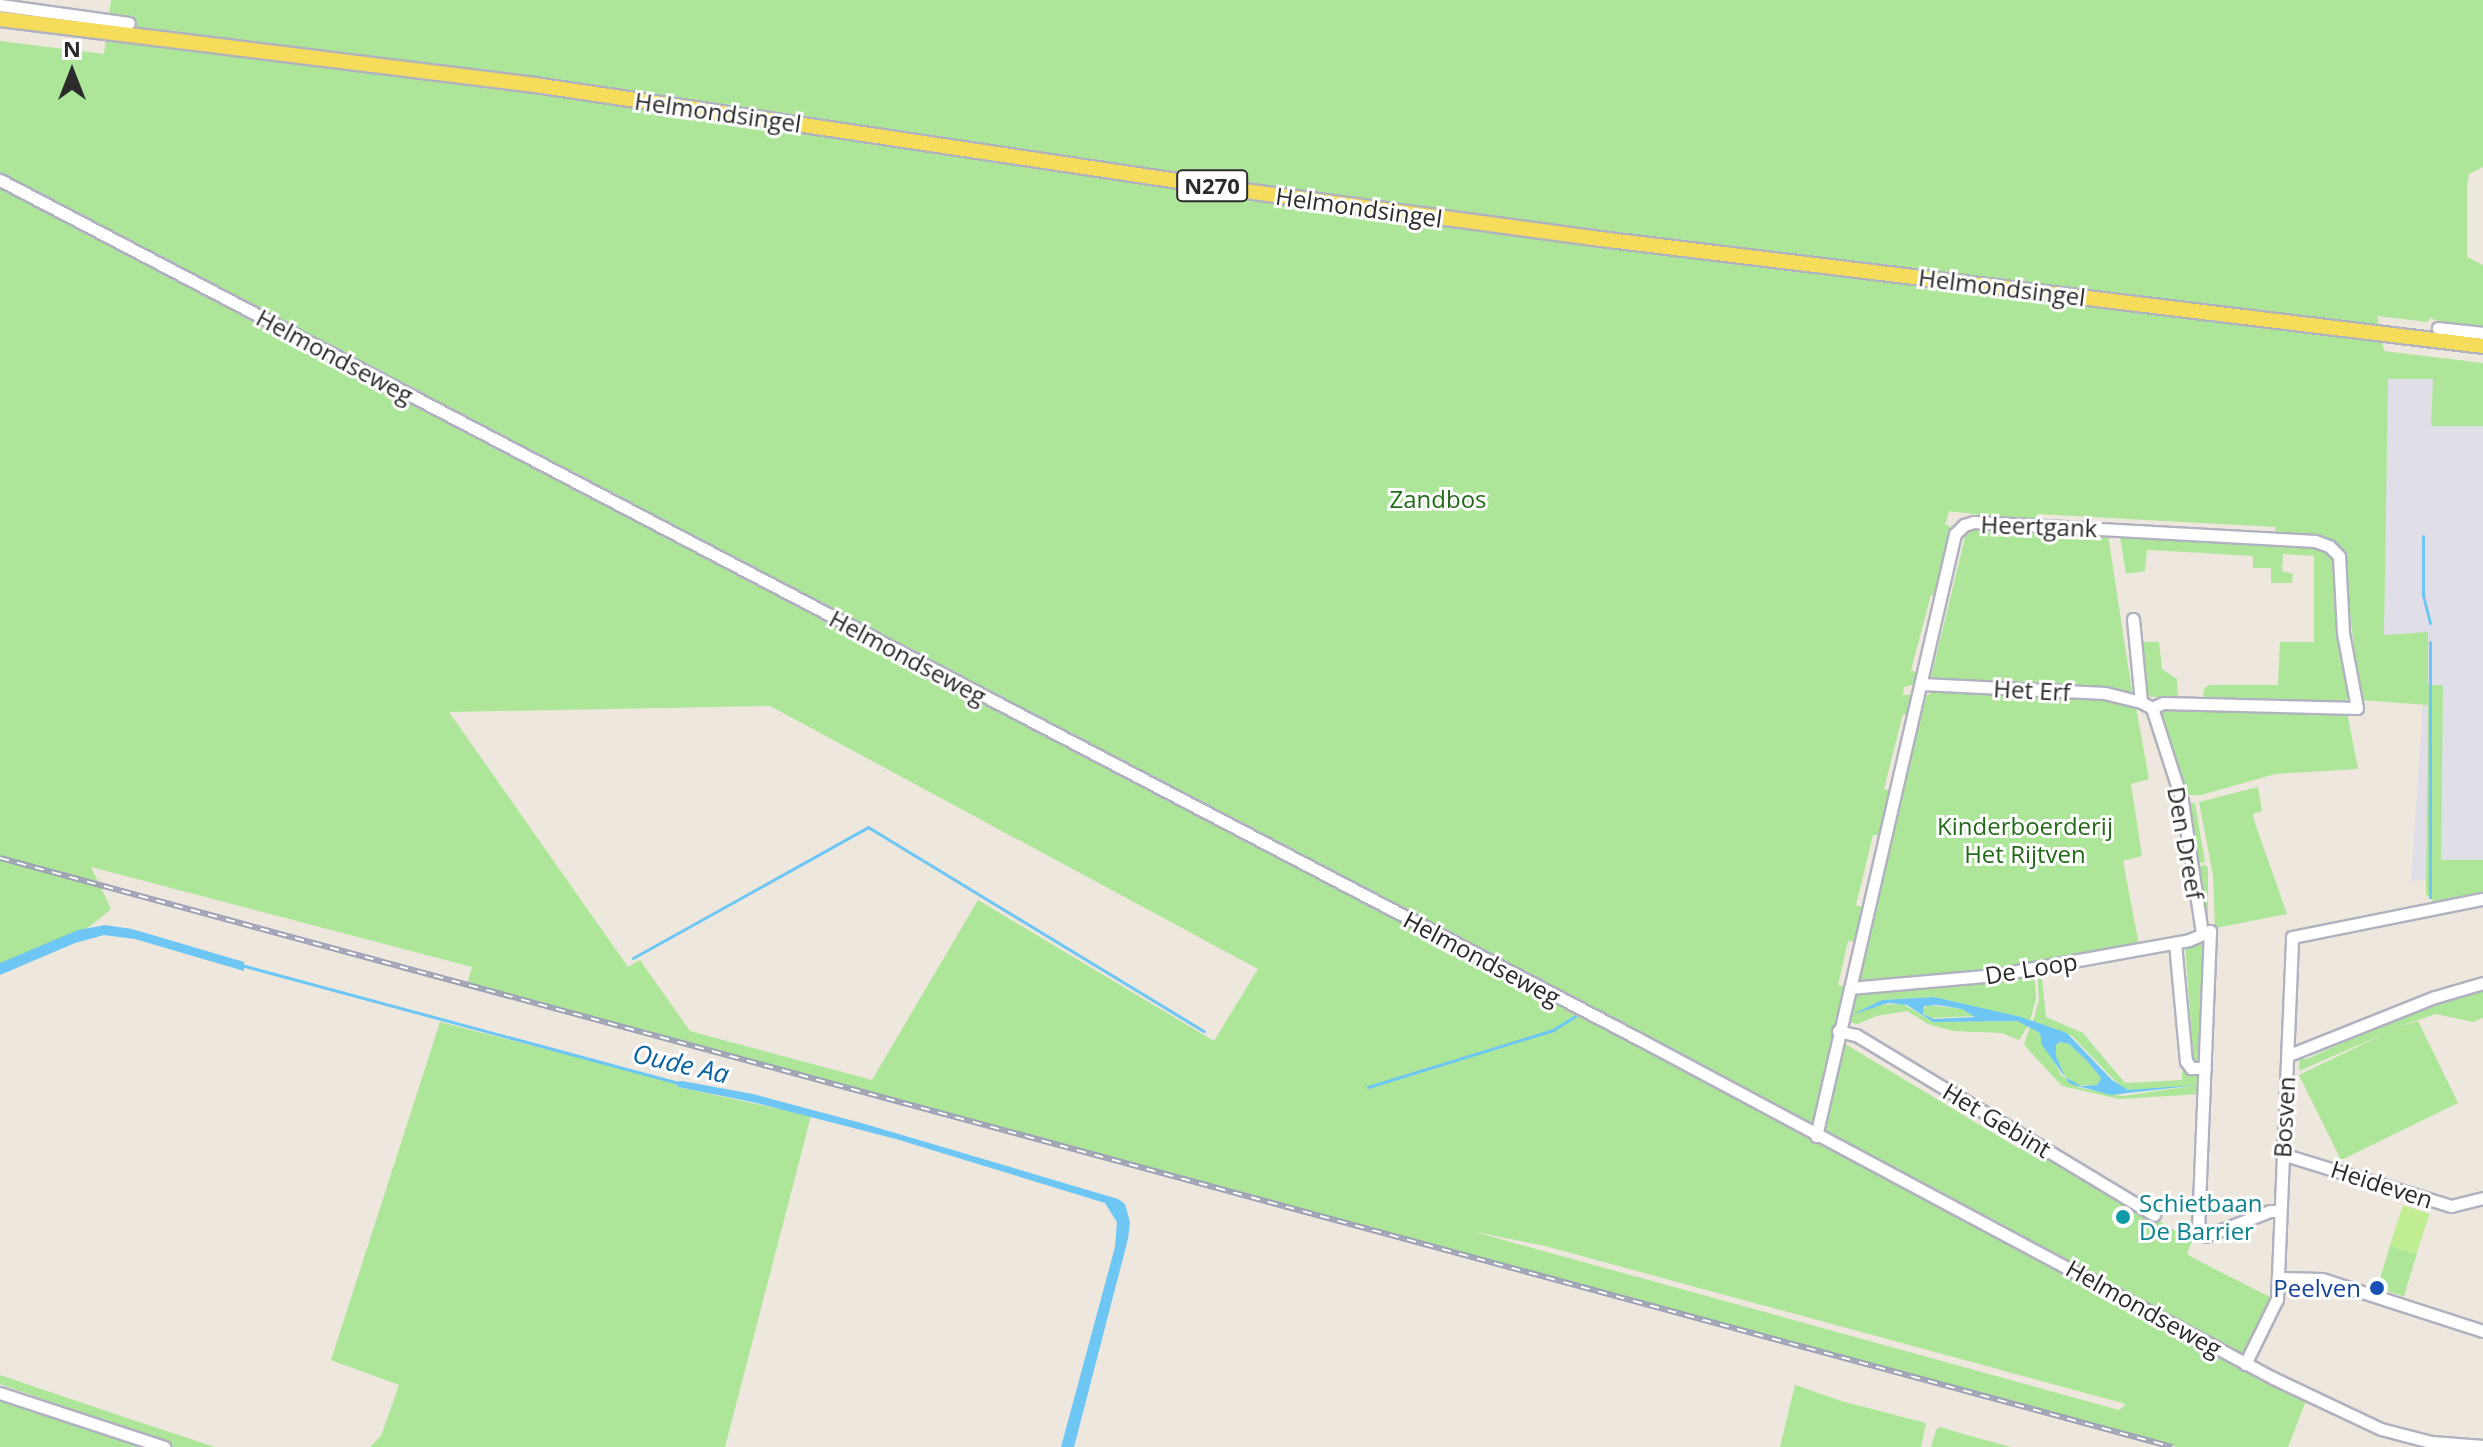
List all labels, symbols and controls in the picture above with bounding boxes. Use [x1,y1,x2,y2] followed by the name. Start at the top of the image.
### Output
[32,32,112,112] north arrow
[63,33,81,63] text: N
[633,86,803,138] street label: Helmondsingel
[1176,168,1248,204] road number: N270
[1274,181,1444,233] street label: Helmondsingel
[1917,262,2087,312] street label: Helmondsingel
[252,303,418,409] street label: Helmondseweg
[1389,485,1487,513] park label: Zandbos
[1980,510,2098,542] street label: Heertgank
[825,604,991,710] street label: Helmondseweg
[1993,674,2071,706] street label: Het Erf
[2162,784,2210,902] street label: Den Dreef
[1937,812,2113,868] park label: Kinderboerderij Het Rijtven
[1399,905,1565,1011] street label: Helmondseweg
[1983,946,2079,990] street label: De Loop
[630,1038,732,1090] water label: Oude Aa
[2267,1076,2301,1158] street label: Bosven
[1938,1077,2056,1163] street label: Het Gebint
[2327,1154,2437,1214] street label: Heideven
[2139,1189,2263,1245] place label: Schietbaan De Barrier
[2114,1208,2132,1226] marker: Schietbaan De Barrier
[2061,1253,2227,1363] street label: Helmondseweg
[2273,1274,2361,1302] place label: Peelven
[2368,1279,2386,1297] marker: Peelven

